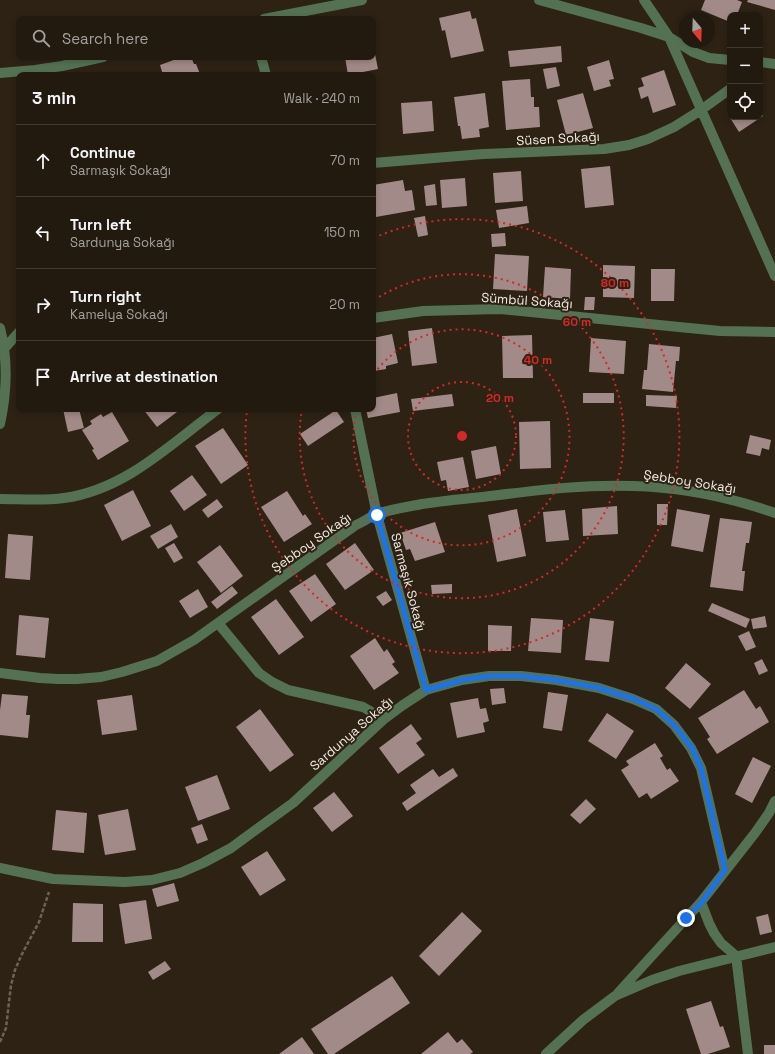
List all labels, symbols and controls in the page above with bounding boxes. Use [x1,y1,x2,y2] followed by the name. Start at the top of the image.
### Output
[679,12,715,48] north arrow
[727,12,763,120] map controls
[727,12,763,48] button: +
[16,16,376,60] search box
[30,27,52,49] icon: search
[62,29,148,48] text: Search here
[727,48,763,84] button: −
[727,84,763,120] button: locate
[32,87,76,109] text: 3 min
[284,90,360,107] text: Walk · 240 m
[516,128,600,149] street label: Süsen Sokağı
[70,143,136,162] text: Continue
[32,150,54,172] icon: ahead
[330,152,360,169] text: 70 m
[70,162,171,179] text: Sarmaşık Sokağı
[70,215,132,234] text: Turn left
[32,222,54,244] icon: left
[324,224,360,241] text: 150 m
[70,234,175,251] text: Sardunya Sokağı
[601,275,629,291] text: 80 m
[70,287,141,306] text: Turn right
[481,289,573,312] street label: Sümbül Sokağı
[32,294,54,316] icon: right
[329,296,360,313] text: 20 m
[70,306,168,323] text: Kamelya Sokağı
[563,314,591,330] text: 60 m
[524,352,552,368] text: 40 m
[32,366,54,388] icon: arrive
[70,367,218,386] text: Arrive at destination
[486,390,514,406] text: 20 m
[455,429,469,443] centre of rings
[642,466,737,497] street label: Şebboy Sokağı
[368,506,386,524] route start
[268,509,354,576] street label: Şebboy Sokağı
[387,531,430,633] street label: Sarmaşık Sokağı
[306,693,396,774] street label: Sardunya Sokağı
[677,909,695,927] route end

